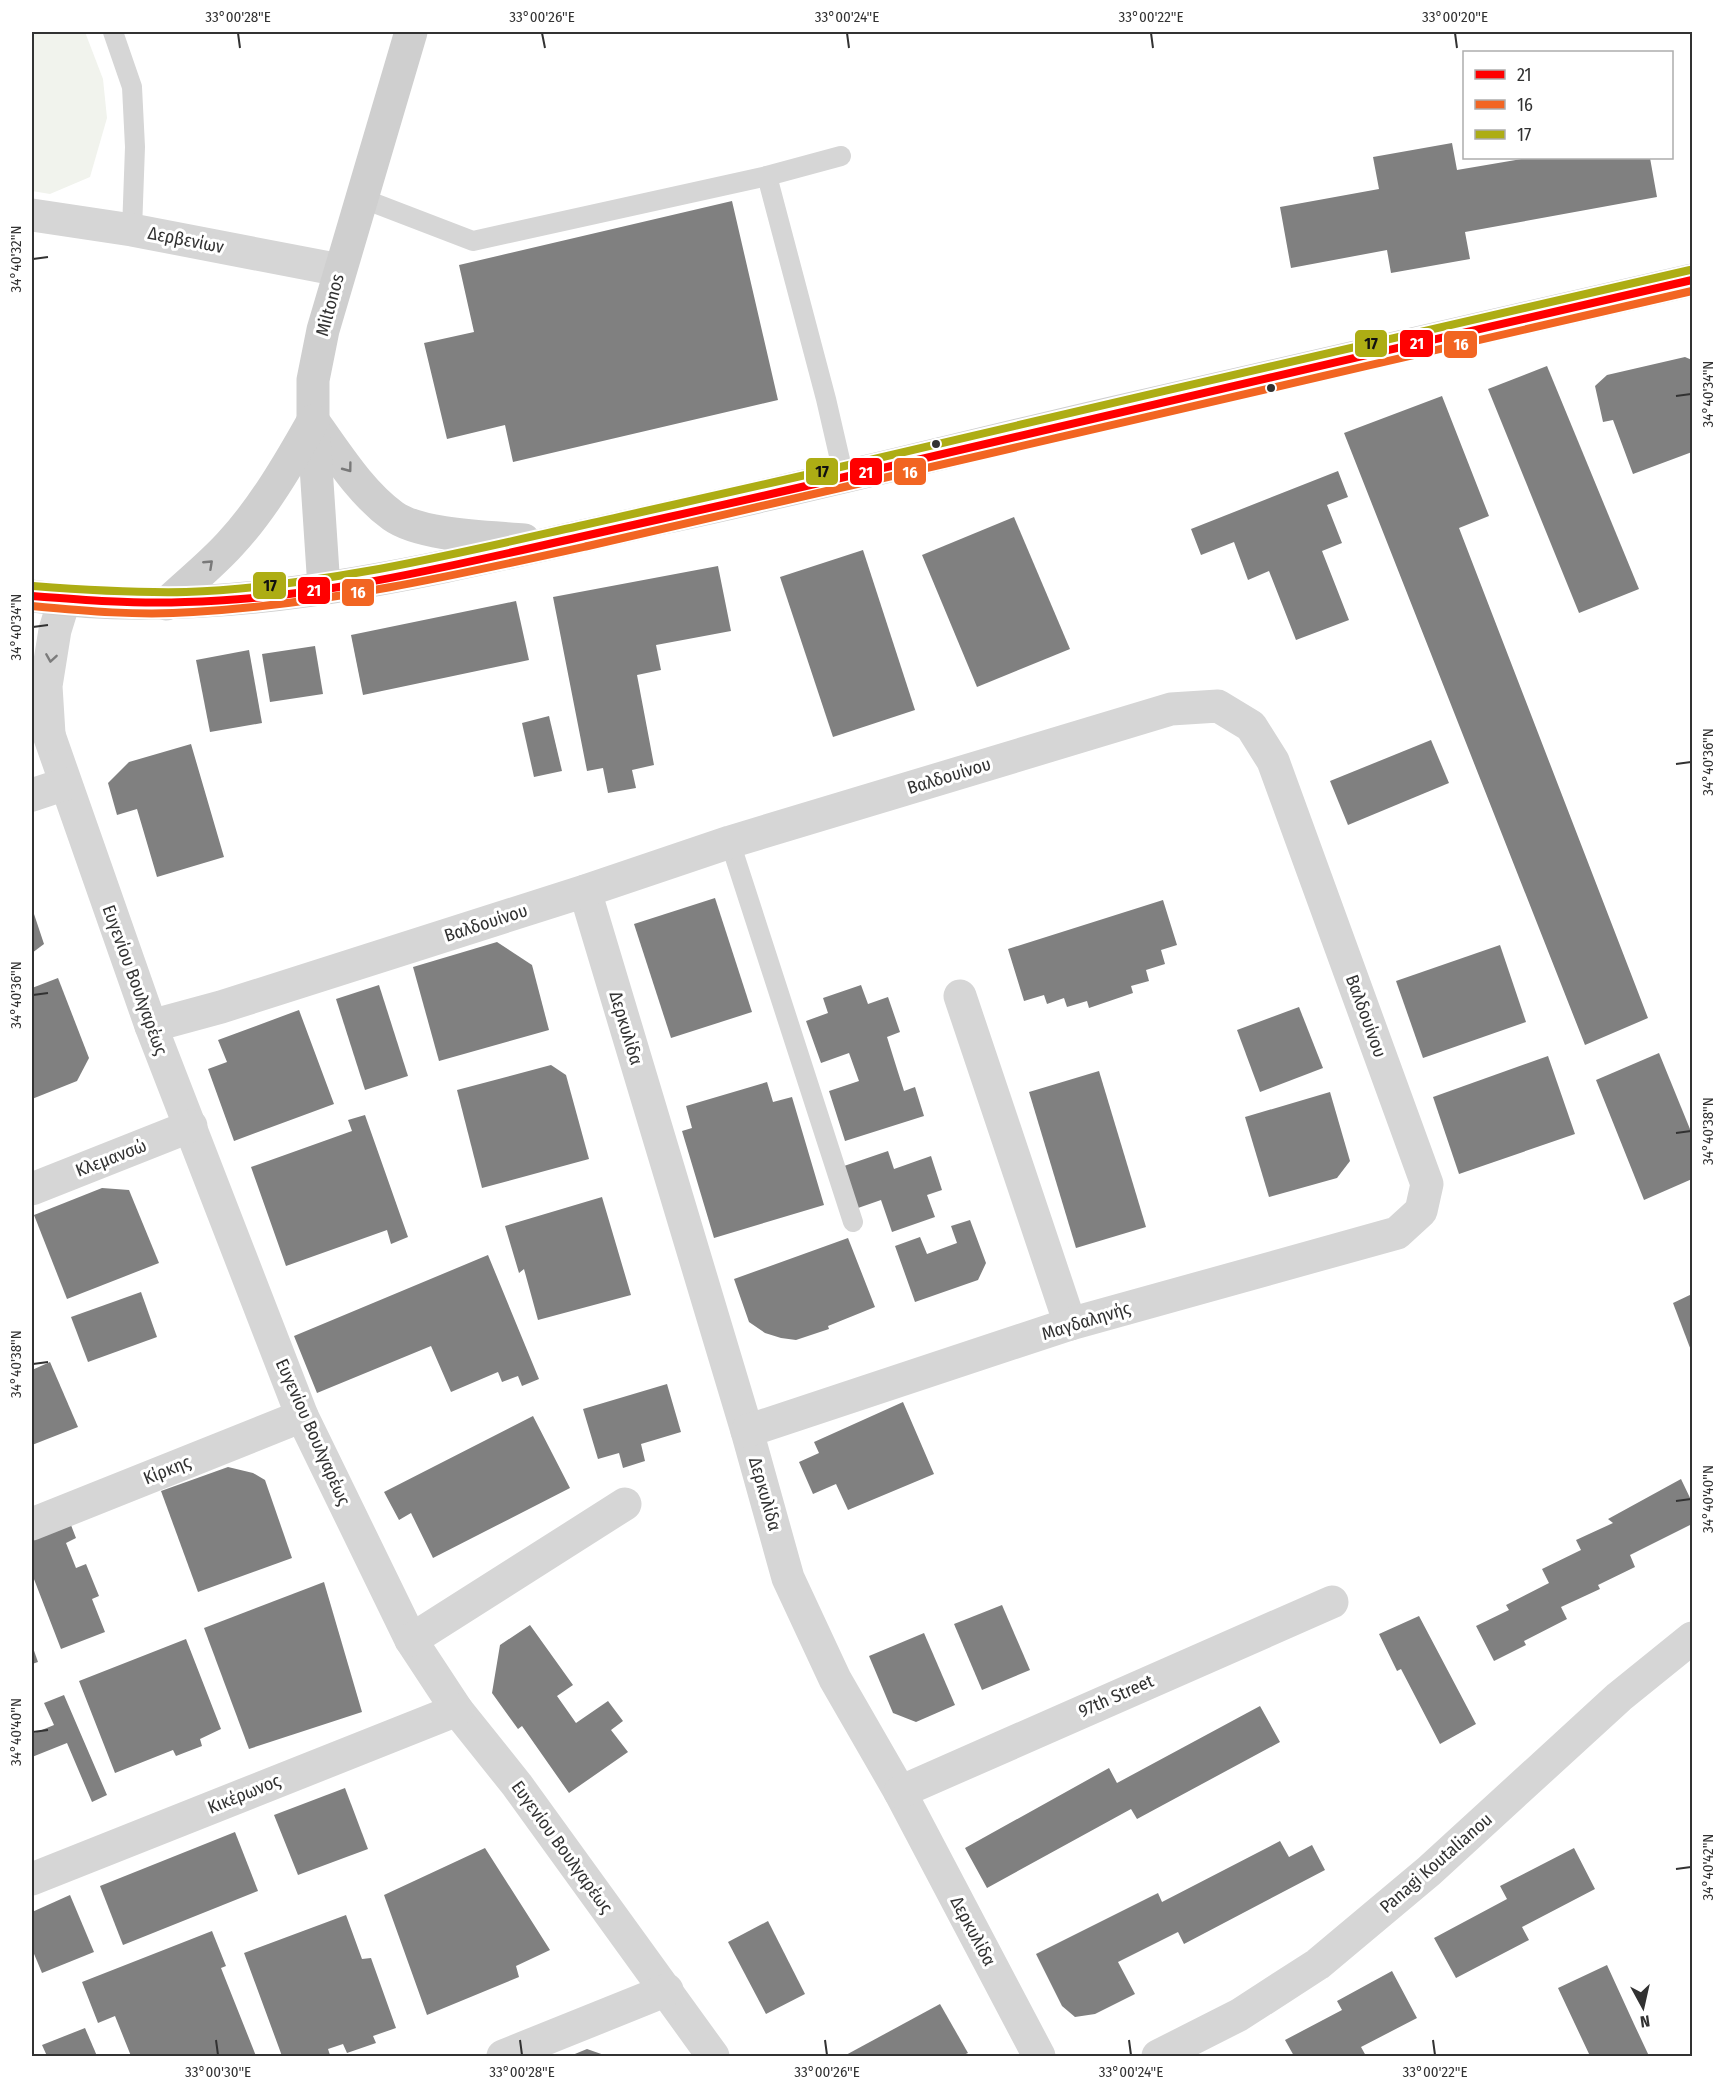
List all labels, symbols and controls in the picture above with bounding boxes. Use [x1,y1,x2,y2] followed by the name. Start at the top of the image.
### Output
[205,8,271,26] text: 33°00'28"E
[509,8,575,26] text: 33°00'26"E
[815,8,879,26] text: 33°00'24"E
[1118,8,1184,26] text: 33°00'22"E
[1422,8,1488,26] text: 33°00'20"E
[1463,51,1673,159] legend
[1517,64,1532,86] text: 21
[1517,94,1533,116] text: 16
[1517,124,1531,146] text: 17
[146,222,226,258] street label: Δερβενίων
[7,226,25,292] text: 34°40'32"N
[311,271,349,339] street label: Miltonos
[1354,329,1388,358] line badge: 17
[1399,329,1434,358] line badge: 21
[1443,330,1478,359] line badge: 16
[1364,334,1378,353] text: 17
[1409,334,1424,353] text: 21
[1453,335,1469,354] text: 16
[1699,361,1717,427] text: 34°40'34"N
[1265,382,1277,394] unlabelled marker
[930,438,942,450] unlabelled marker
[805,457,839,486] line badge: 17
[849,457,883,486] line badge: 21
[893,457,927,486] line badge: 16
[341,461,352,472] one-way arrow
[815,462,829,481] text: 17
[858,463,873,482] text: 21
[902,463,918,482] text: 16
[202,560,212,571] one-way arrow
[252,571,287,600] line badge: 17
[263,576,277,595] text: 17
[297,576,331,605] line badge: 21
[341,578,375,607] line badge: 16
[306,581,321,600] text: 21
[350,583,366,602] text: 16
[7,594,25,660] text: 34°40'34"N
[45,652,58,662] one-way arrow
[1699,728,1717,796] text: 34°40'36"N
[905,753,993,799] street label: Βαλδουίνου
[442,899,530,947] street label: Βαλδουίνου
[98,902,173,1058] street label: Ευγενίου Βουλγαρέως
[7,961,25,1029] text: 34°40'36"N
[1341,972,1391,1060] street label: Βαλδουίνου
[604,989,648,1067] street label: Δερκυλίδα
[1699,1097,1717,1165] text: 34°40'38"N
[72,1134,150,1182] street label: Κλεμανσώ
[1039,1297,1133,1345] street label: Μαγδαληνής
[7,1330,25,1398] text: 34°40'38"N
[271,1355,355,1509] street label: Ευγενίου Βουλγαρέως
[140,1450,194,1489] street label: Κίρκης
[744,1455,786,1533] street label: Δερκυλίδα
[1699,1465,1717,1533] text: 34°40'40"N
[1075,1670,1157,1722] street label: 97th Street
[7,1698,25,1766] text: 34°40'40"N
[204,1769,284,1819] street label: Κικέρωνος
[507,1777,618,1918] street label: Ευγενίου Βουλγαρέως
[1375,1808,1497,1918] street label: Panagi Koutalianou
[1699,1834,1717,1900] text: 34°40'42"N
[946,1892,1000,1970] street label: Δερκυλίδα
[1613,1977,1673,2037] north arrow
[1639,2011,1651,2031] text: N
[185,2063,251,2081] text: 33°00'30"E
[489,2063,555,2081] text: 33°00'28"E
[794,2063,860,2081] text: 33°00'26"E
[1099,2063,1163,2081] text: 33°00'24"E
[1402,2063,1468,2081] text: 33°00'22"E

